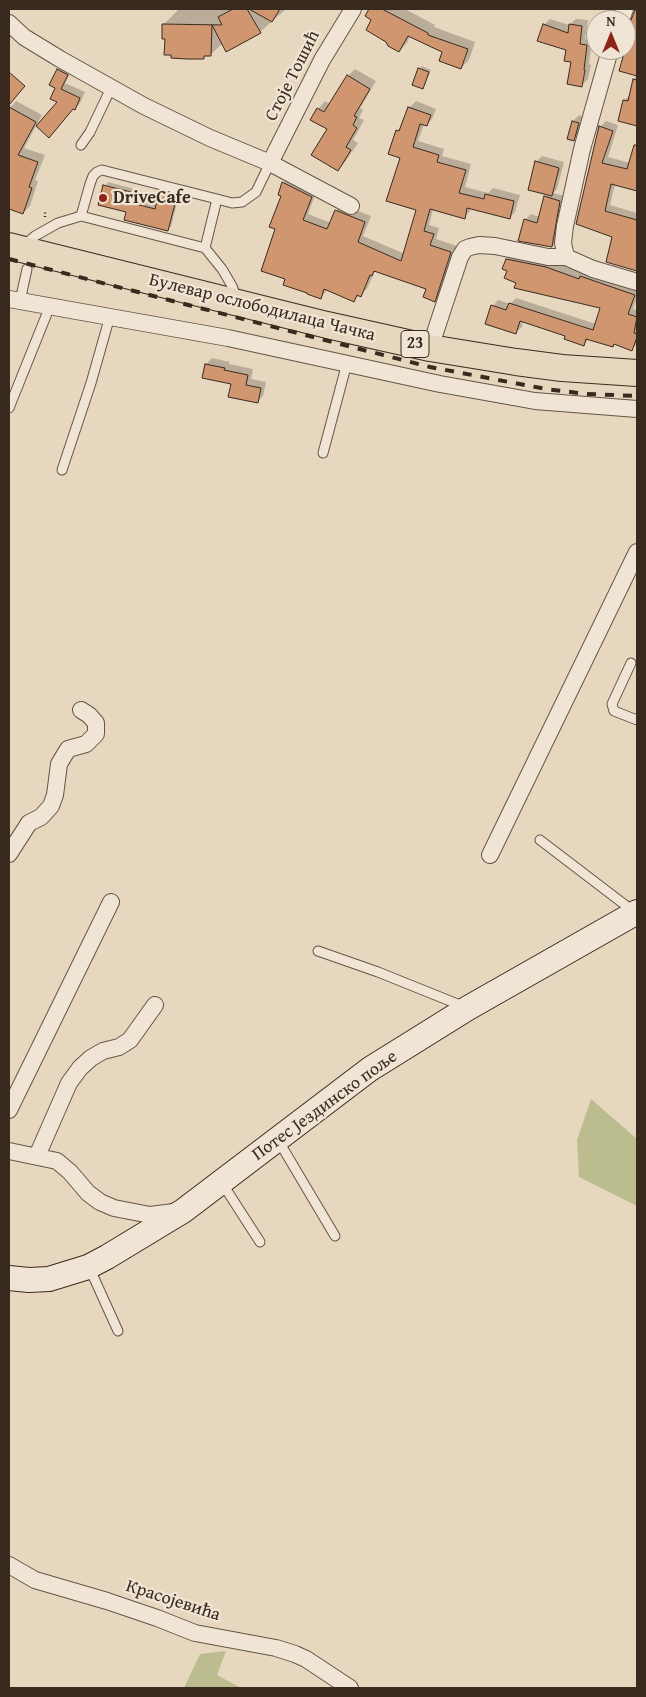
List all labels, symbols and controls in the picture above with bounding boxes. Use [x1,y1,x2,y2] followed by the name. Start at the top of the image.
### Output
[586,10,636,60] north arrow
[606,11,616,31] text: N
[261,27,325,125] street label: Стоје Тошић
[113,187,191,209] place label: DriveCafe
[97,192,109,204] marker: DriveCafe
[147,269,377,347] street label: Булевар ослободилаца Чачка
[401,330,429,358] road number: 23
[248,1046,402,1166] street label: Потес Јездинско поље
[123,1576,223,1626] street label: Красојевића

